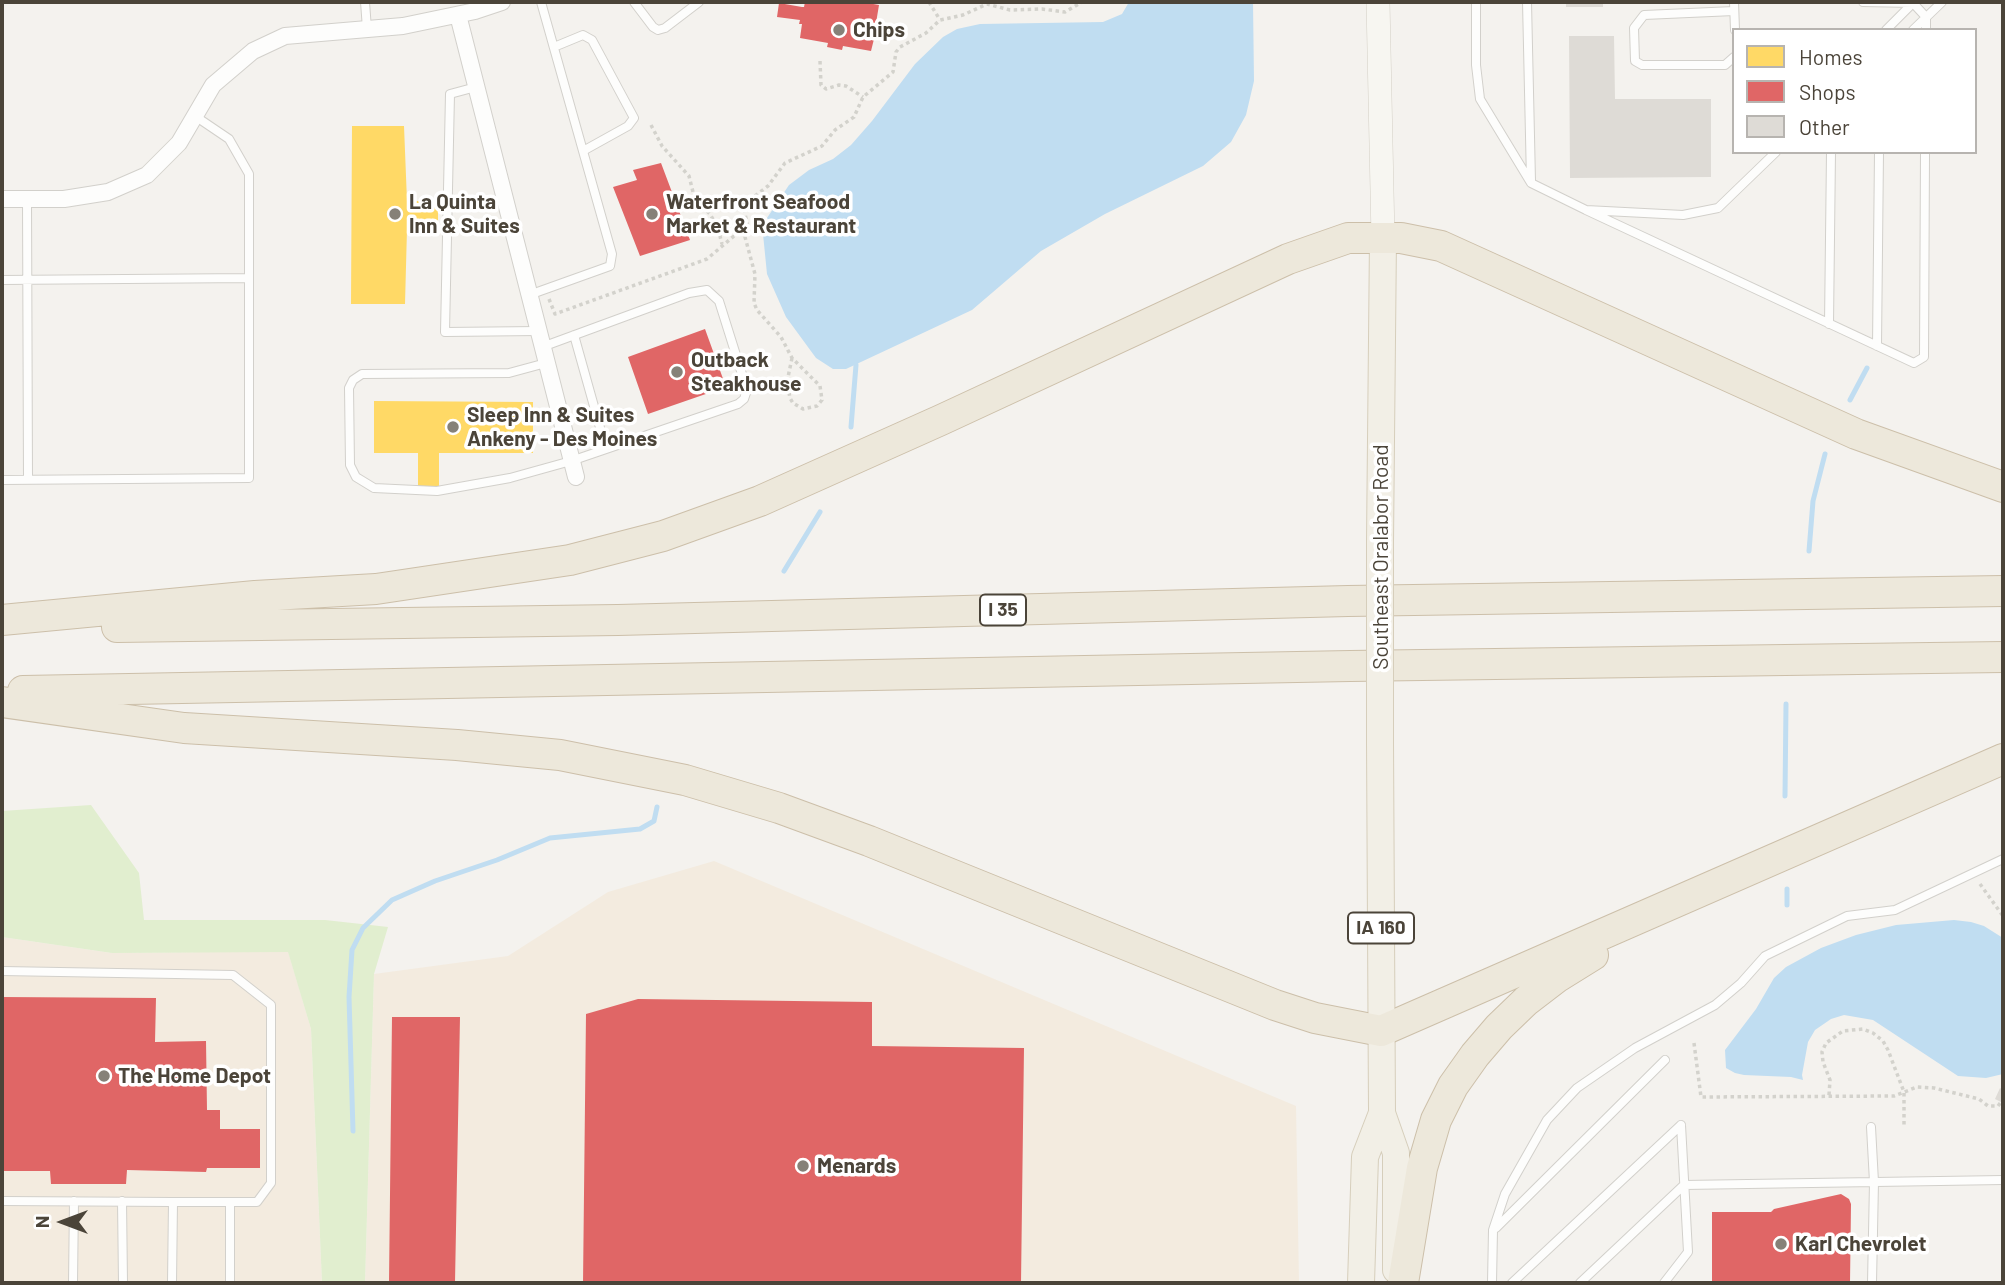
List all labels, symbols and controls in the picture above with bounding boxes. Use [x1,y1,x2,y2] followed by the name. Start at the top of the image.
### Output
[853,17,905,43] place label: Chips
[831,22,847,38] marker: Chips
[1732,28,1977,154] legend
[1799,44,1863,69] text: Homes
[1799,79,1856,104] text: Shops
[1799,114,1850,139] text: Other
[409,189,520,239] place label: La Quinta Inn & Suites
[666,189,856,239] place label: Waterfront Seafood Market & Restaurant
[387,206,403,222] marker: La Quinta Inn & Suites
[644,206,660,222] marker: Waterfront Seafood Market & Restaurant
[691,347,802,397] place label: Outback Steakhouse
[669,364,685,380] marker: Outback Steakhouse
[467,402,657,452] place label: Sleep Inn & Suites Ankeny - Des Moines
[445,419,461,435] marker: Sleep Inn & Suites Ankeny - Des Moines
[1368,444,1394,670] street label: Southeast Oralabor Road
[980,594,1026,625] road number: I 35
[1348,912,1414,944] road number: IA 160
[118,1063,271,1089] place label: The Home Depot
[96,1068,112,1084] marker: The Home Depot
[817,1153,896,1179] place label: Menards
[795,1158,811,1174] marker: Menards
[28,1187,98,1257] north arrow
[30,1216,53,1228] text: N
[1795,1231,1926,1257] place label: Karl Chevrolet
[1773,1236,1789,1252] marker: Karl Chevrolet

